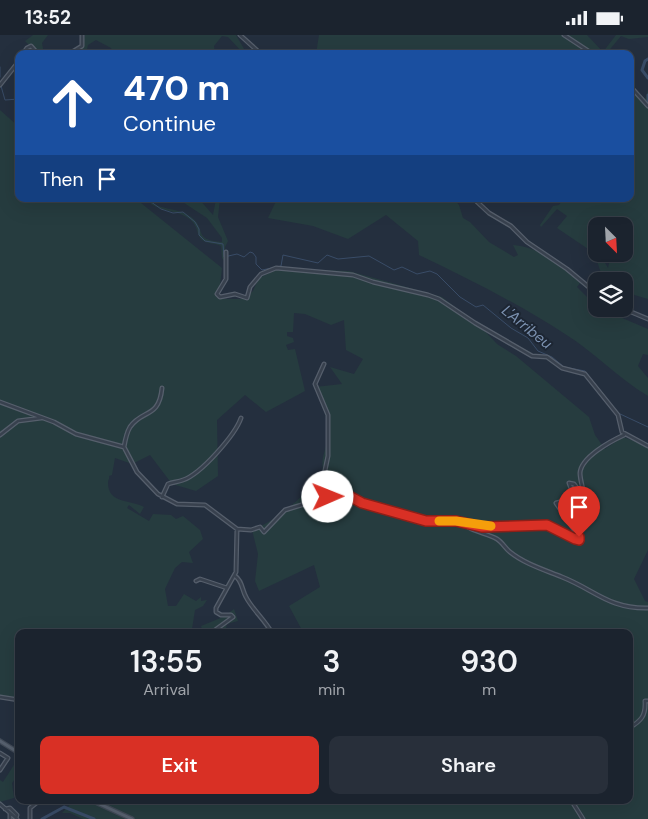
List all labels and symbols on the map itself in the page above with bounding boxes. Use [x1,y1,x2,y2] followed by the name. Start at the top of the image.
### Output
[588,217,632,263] north arrow
[498,301,557,354] water label: L'Arribeu
[301,470,353,522] position arrow
[558,486,600,537] pin

